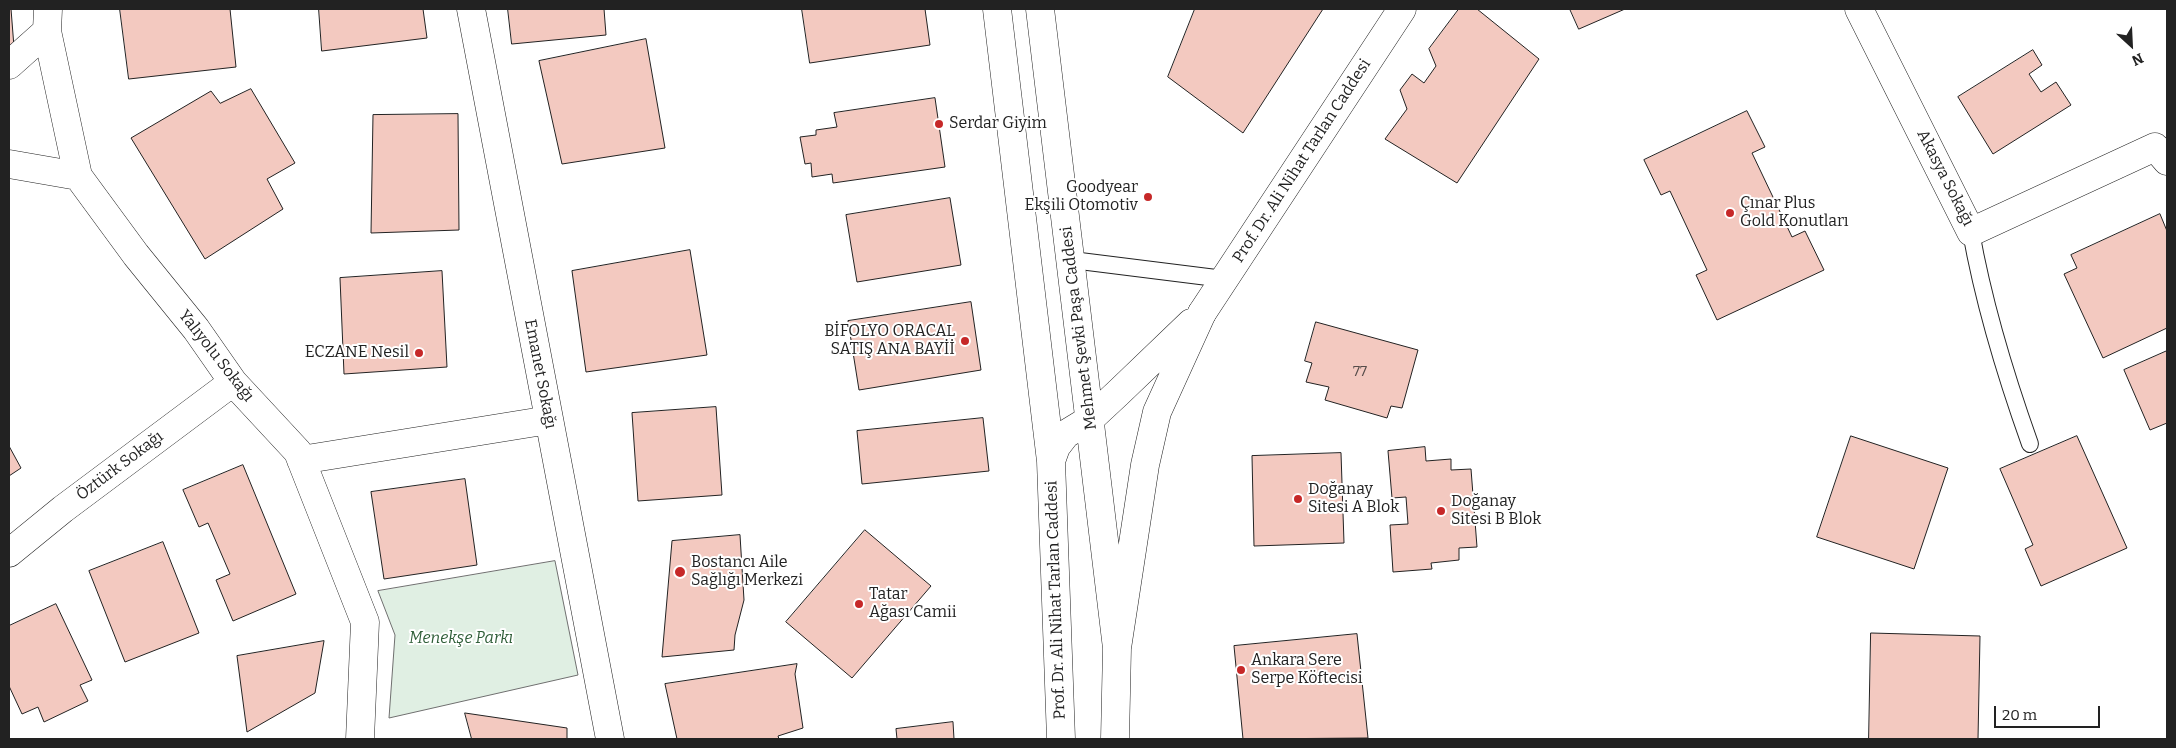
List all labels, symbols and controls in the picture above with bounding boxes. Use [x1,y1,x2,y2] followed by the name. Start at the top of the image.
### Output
[2106,20,2156,70] north arrow
[2129,49,2146,69] text: N
[1229,56,1375,266] street label: Prof. Dr. Ali Nihat Tarlan Caddesi
[949,114,1047,134] place label: Serdar Giyim
[933,118,945,130] marker: Serdar Giyim
[1913,127,1977,229] street label: Akasya Sokağı
[1025,178,1138,216] place label: Goodyear Ekşili Otomotiv
[1142,191,1154,203] marker: Goodyear Ekşili Otomotiv
[1740,194,1849,232] place label: Çınar Plus Gold Konutları
[1724,207,1736,219] marker: Çınar Plus Gold Konutları
[1057,225,1101,431] street label: Mehmet Şevki Paşa Caddesi
[174,306,258,406] street label: Yalıyolu Sokağı
[520,318,560,430] street label: Emanet Sokağı
[824,322,955,360] place label: BİFOLYO ORACAL SATIŞ ANA BAYİİ
[959,335,971,347] marker: BİFOLYO ORACAL SATIŞ ANA BAYİİ
[305,343,409,363] place label: ECZANE Nesil
[413,347,425,359] marker: ECZANE Nesil
[1353,364,1367,380] house number: 77
[73,427,167,505] street label: Öztürk Sokağı
[1042,480,1070,720] street label: Prof. Dr. Ali Nihat Tarlan Caddesi
[1308,480,1399,518] place label: Doğanay Sitesi A Blok
[1451,492,1541,530] place label: Doğanay Sitesi B Blok
[1292,493,1304,505] marker: Doğanay Sitesi A Blok
[1435,505,1447,517] marker: Doğanay Sitesi B Blok
[691,553,803,591] place label: Bostancı Aile Sağlığı Merkezi
[673,565,687,579] marker: Bostancı Aile Sağlığı Merkezi
[869,585,957,623] place label: Tatar Ağası Camii
[853,598,865,610] marker: Tatar Ağası Camii
[409,629,513,649] park label: Menekşe Parkı
[1251,651,1363,689] place label: Ankara Sere Serpe Köftecisi
[1235,664,1247,676] marker: Ankara Sere Serpe Köftecisi
[1996,696,2102,728] scale bar
[2002,706,2037,724] text: 20 m

